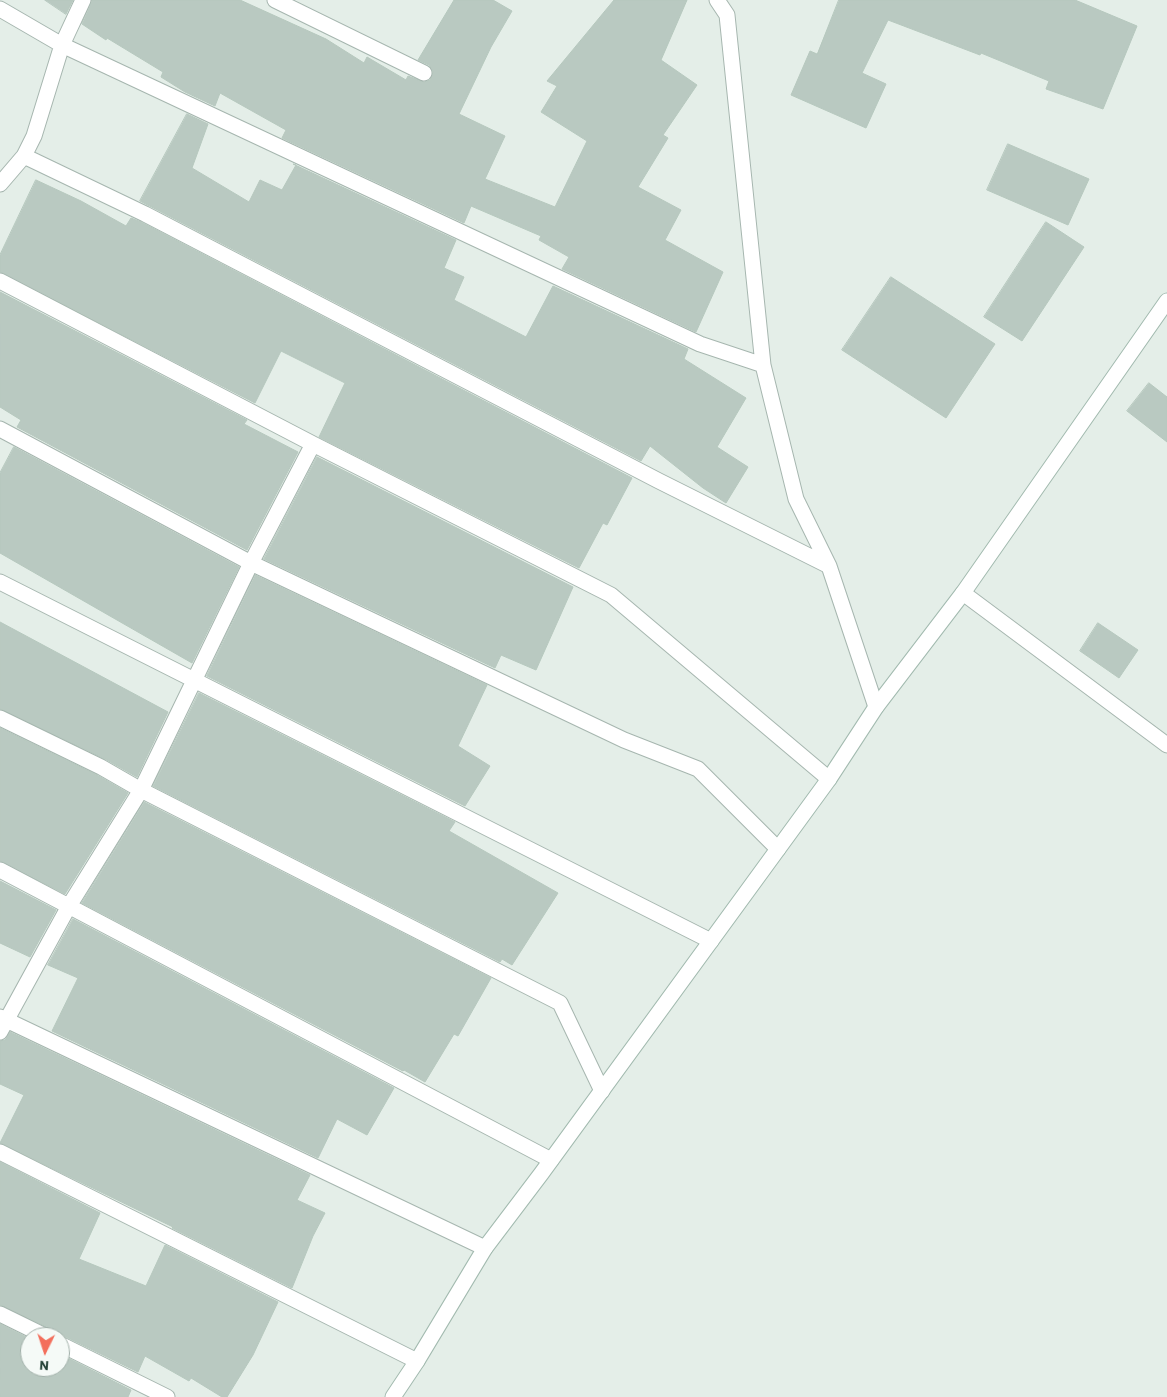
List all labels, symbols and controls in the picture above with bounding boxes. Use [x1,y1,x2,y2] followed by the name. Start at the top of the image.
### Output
[20,1327,70,1377] north arrow
[39,1358,49,1375] text: N

